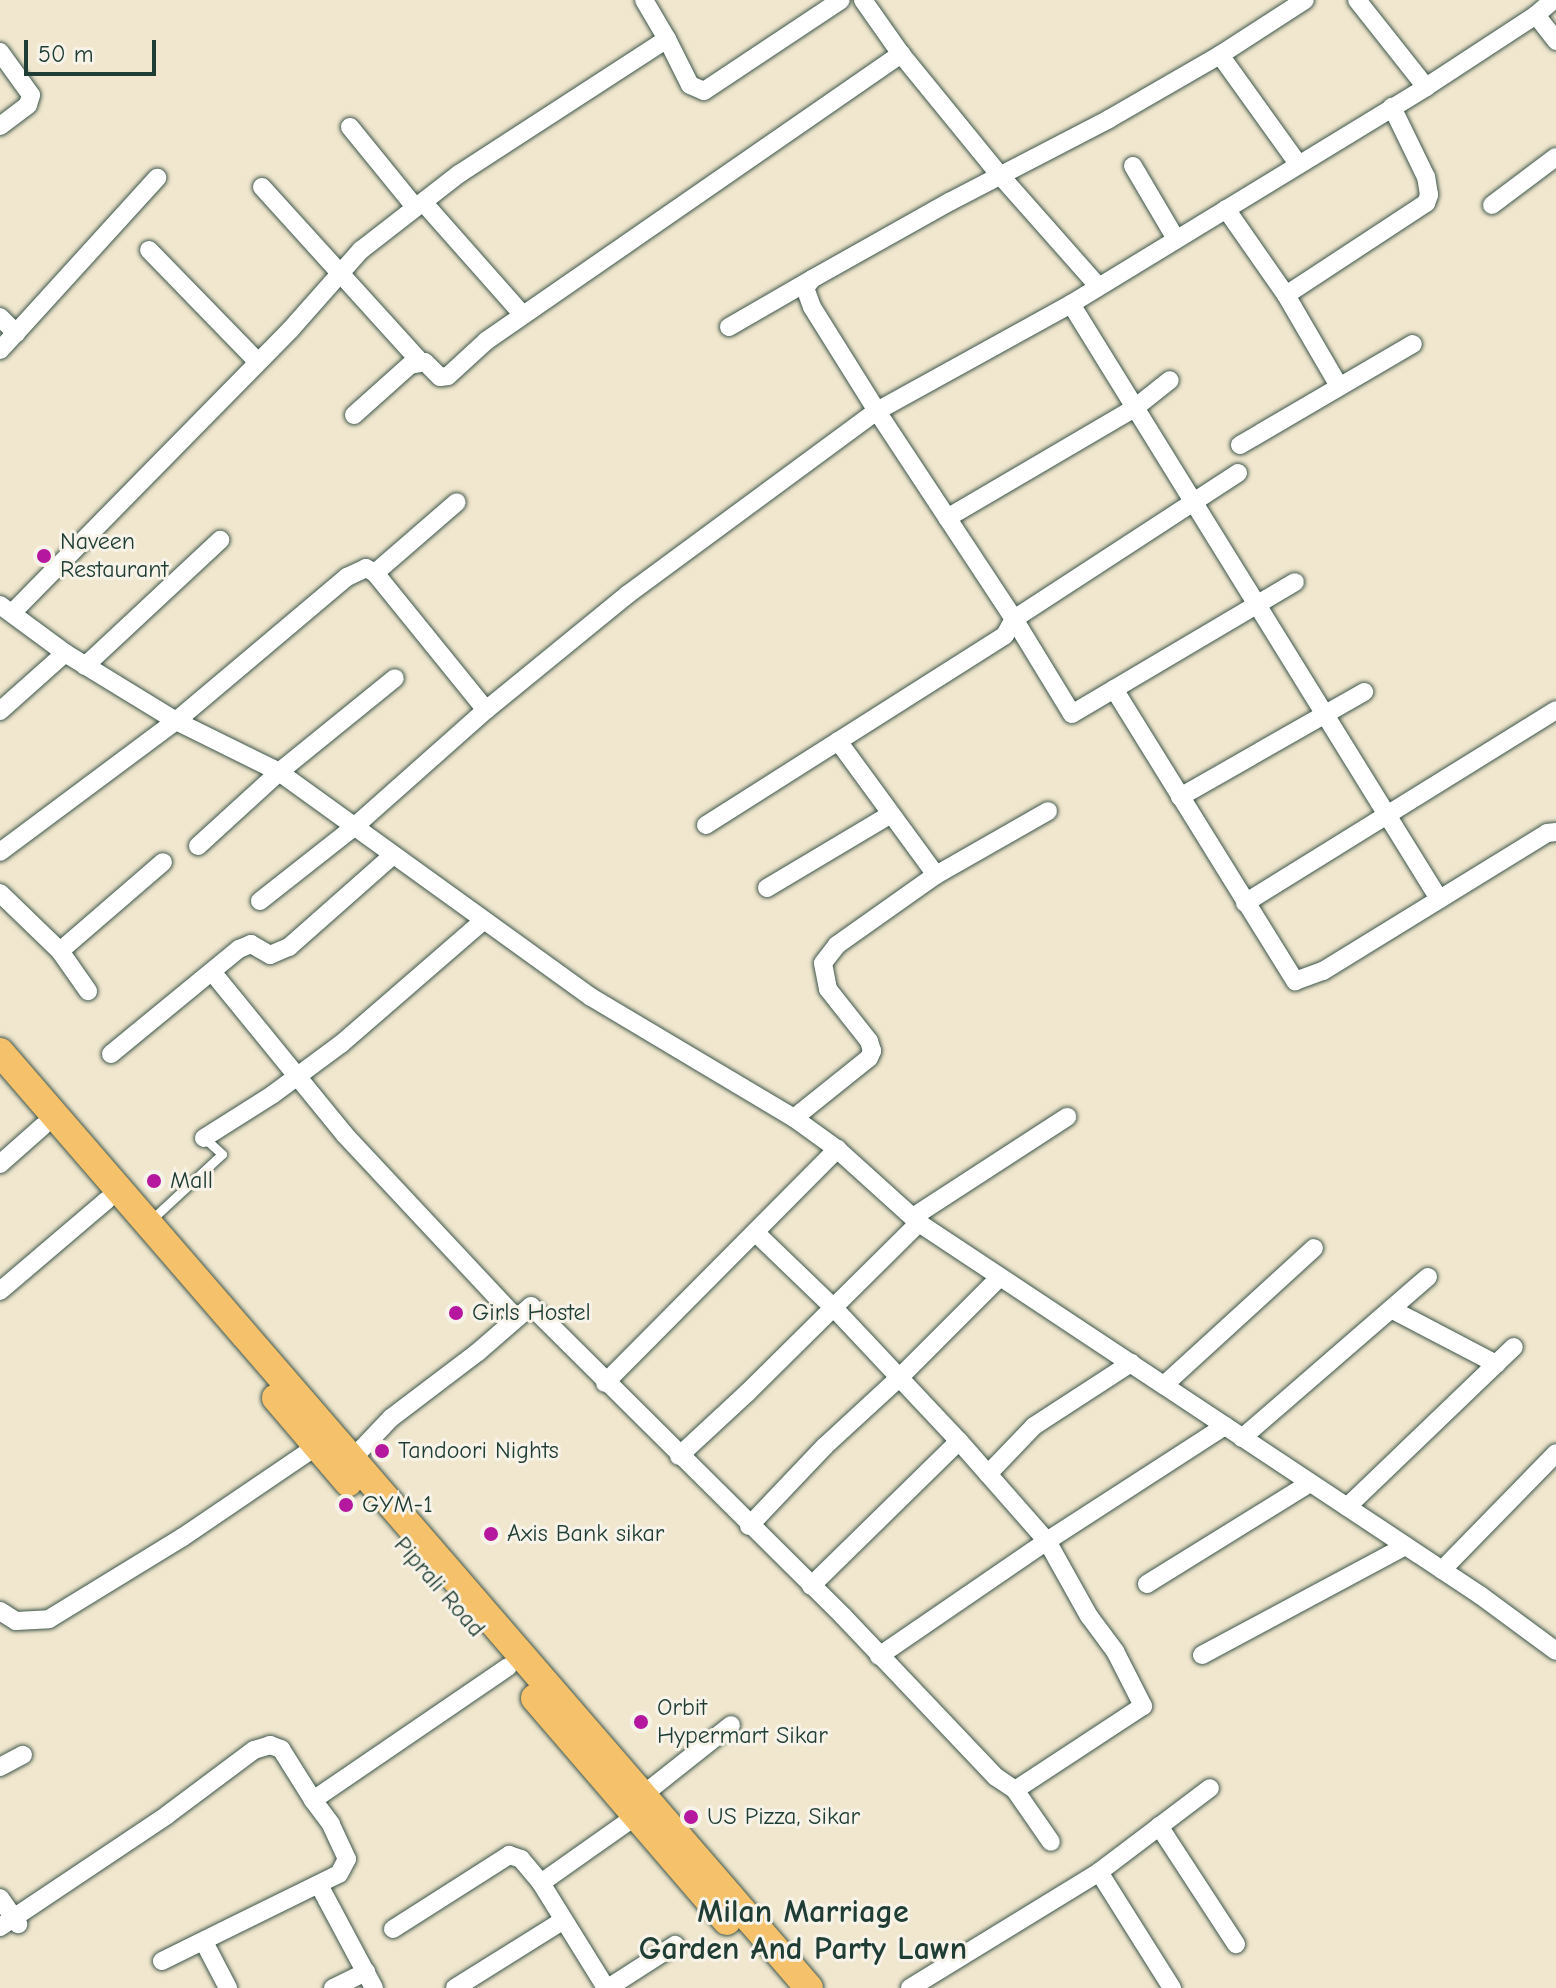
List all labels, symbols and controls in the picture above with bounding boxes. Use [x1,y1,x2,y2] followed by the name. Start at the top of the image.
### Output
[28,24,160,74] scale bar
[38,40,94,68] text: 50 m
[60,528,168,584] place label: Naveen Restaurant
[35,547,53,565] marker: Naveen Restaurant
[170,1167,213,1195] place label: Mall
[145,1172,163,1190] marker: Mall
[472,1299,591,1327] place label: Girls Hostel
[447,1304,465,1322] marker: Girls Hostel
[398,1437,559,1465] place label: Tandoori Nights
[373,1442,391,1460] marker: Tandoori Nights
[362,1491,433,1519] place label: GYM-1
[337,1496,355,1514] marker: GYM-1
[507,1520,664,1548] place label: Axis Bank sikar
[482,1525,500,1543] marker: Axis Bank sikar
[388,1531,490,1643] street label: Piprali Road
[657,1694,828,1750] place label: Orbit Hypermart Sikar
[632,1713,650,1731] marker: Orbit Hypermart Sikar
[707,1803,860,1831] place label: US Pizza, Sikar
[682,1808,700,1826] marker: US Pizza, Sikar
[639,1894,967,1969] district label: Milan Marriage Garden And Party Lawn

